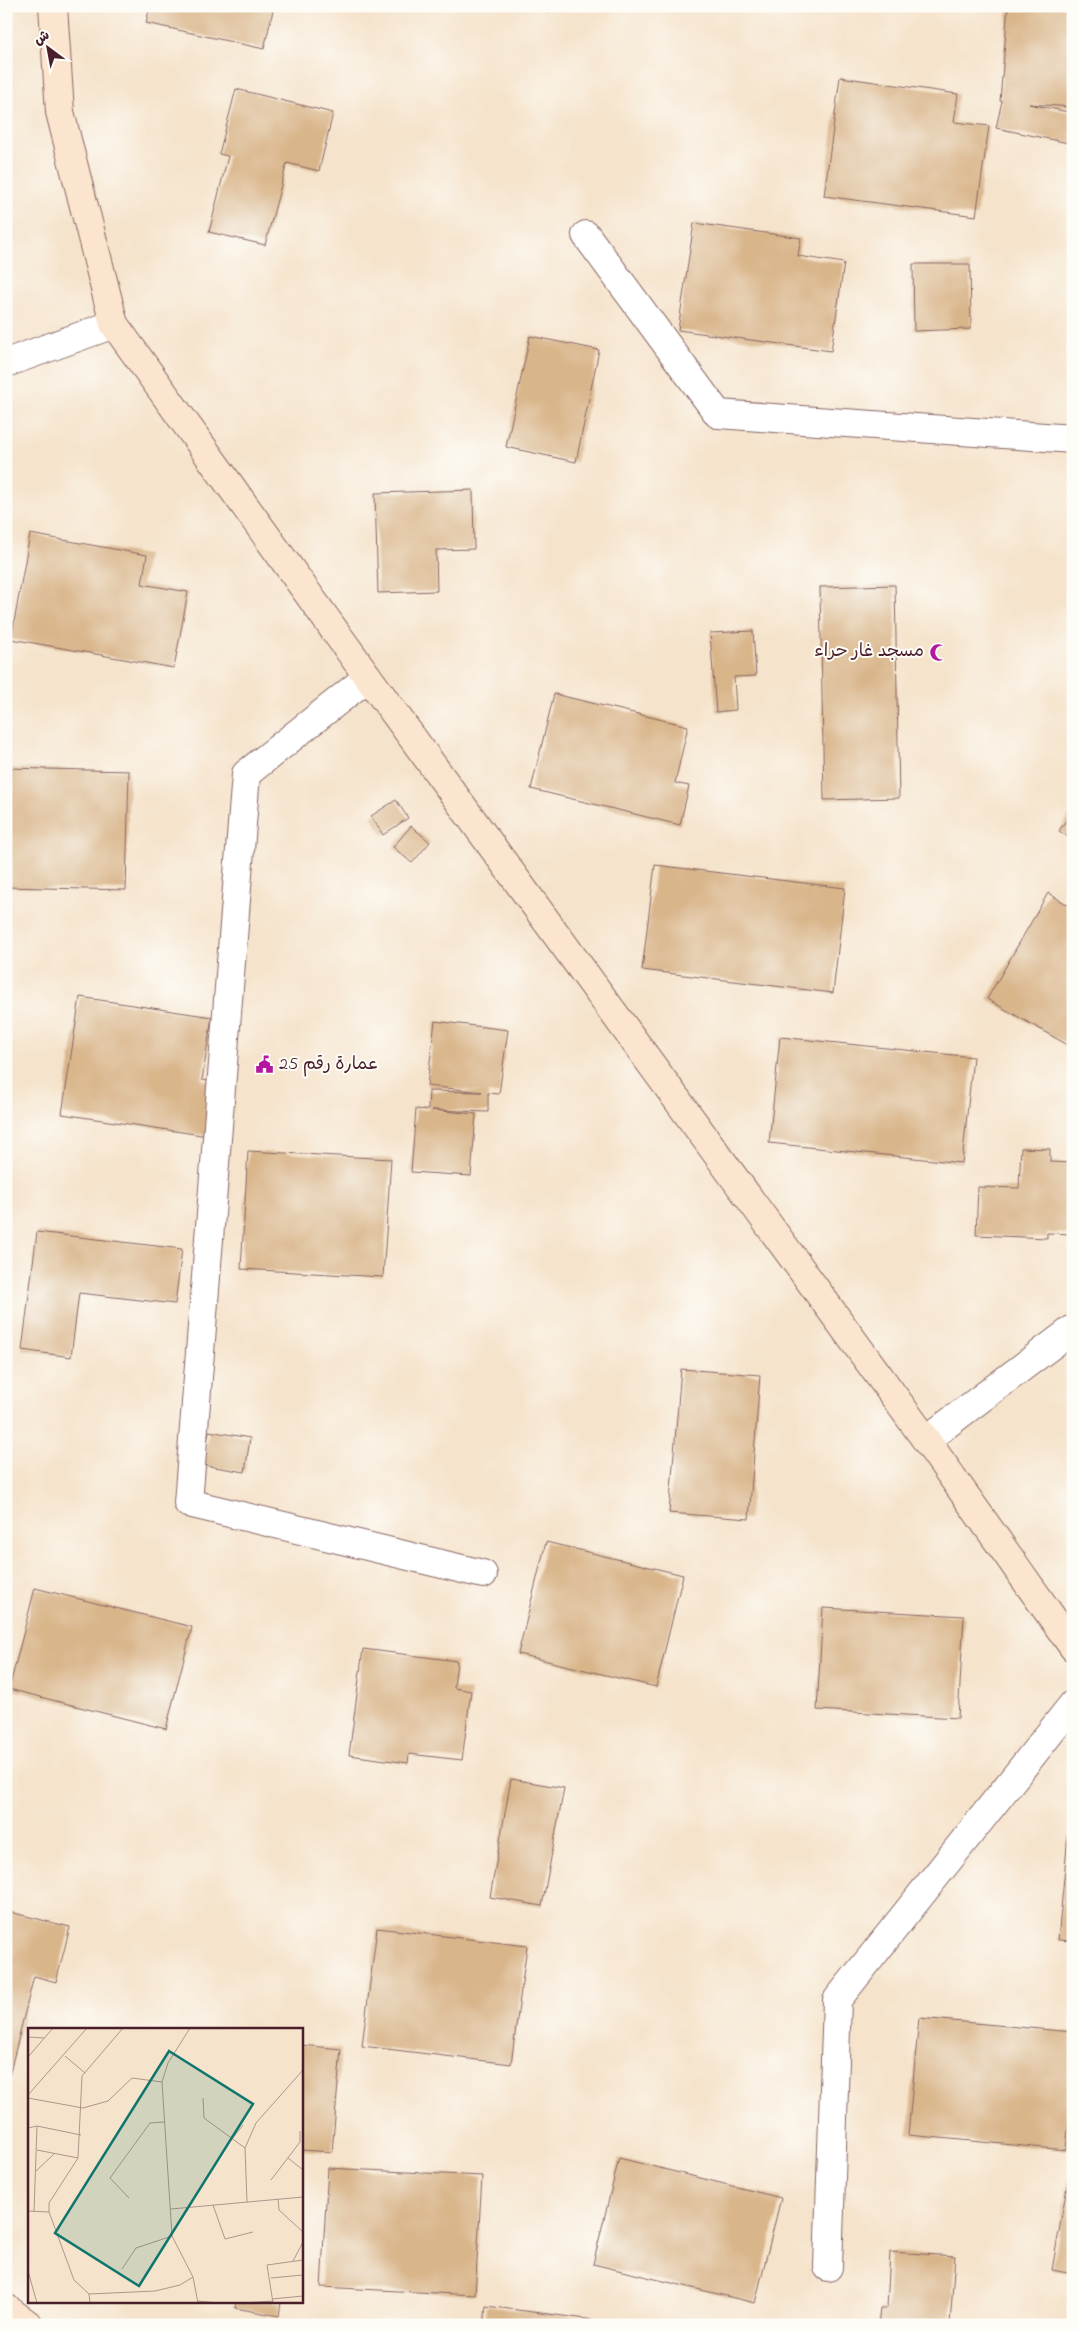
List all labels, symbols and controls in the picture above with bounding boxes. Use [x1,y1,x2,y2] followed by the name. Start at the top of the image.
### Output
[22,22,72,72] north arrow
[30,25,54,51] text: ش
[814,639,924,665] place label: مسجد غار حراء
[928,642,948,662] mosque icon: مسجد غار حراء
[279,1052,379,1078] place label: عمارة رقم 25
[255,1055,275,1075] public building icon: عمارة رقم 25
[28,2028,302,2304] inset map

